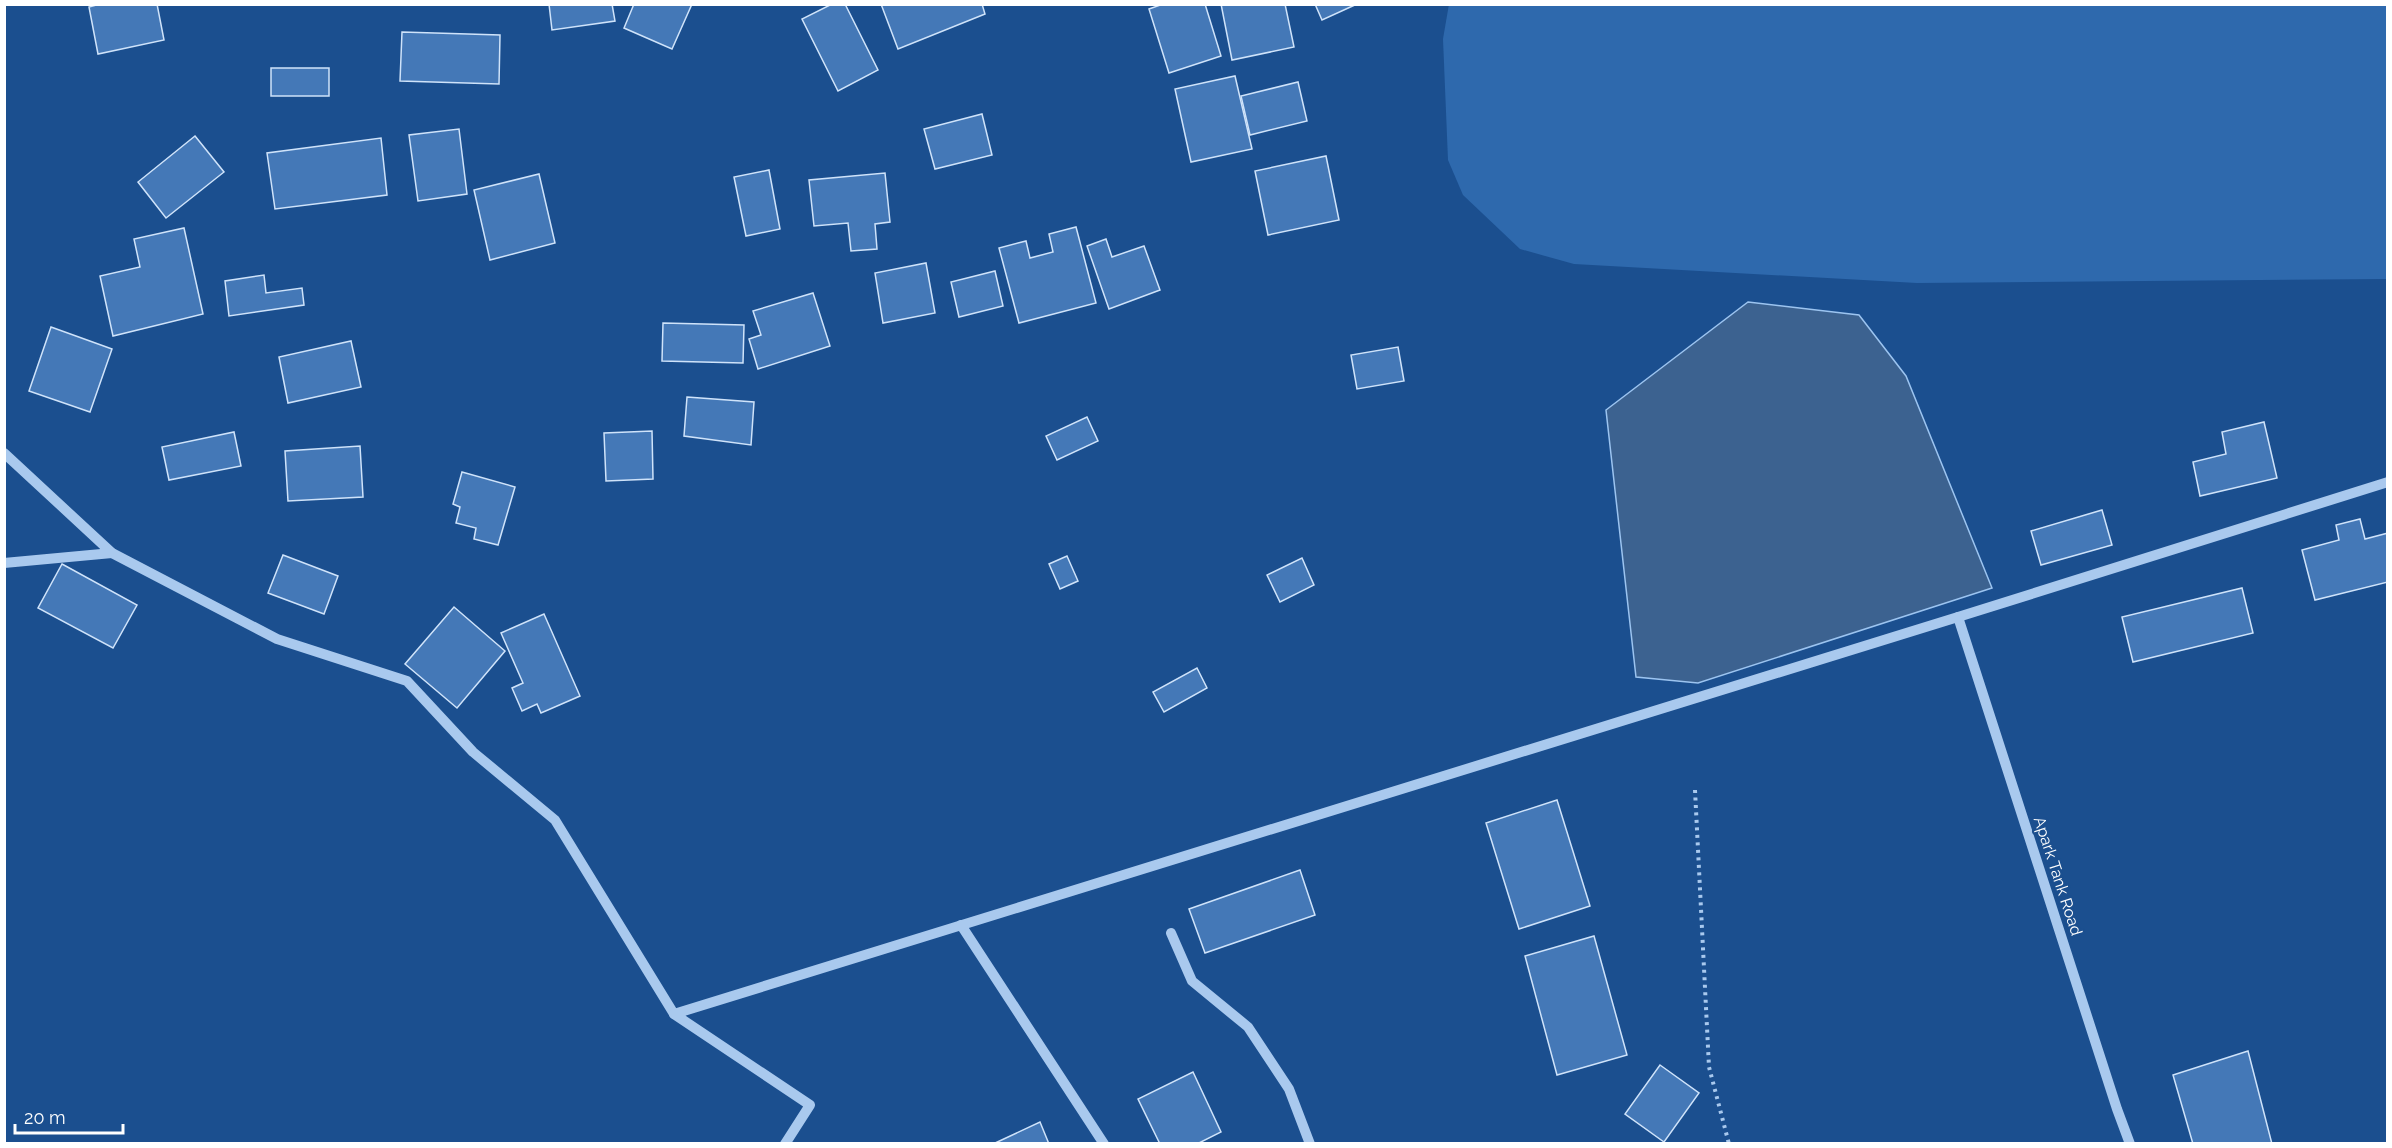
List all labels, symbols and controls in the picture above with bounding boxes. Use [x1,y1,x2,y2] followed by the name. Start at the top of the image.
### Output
[2030,814,2086,938] street label: Apark Tank Road
[15,1097,123,1135] scale bar
[24,1107,66,1128] text: 20 m

